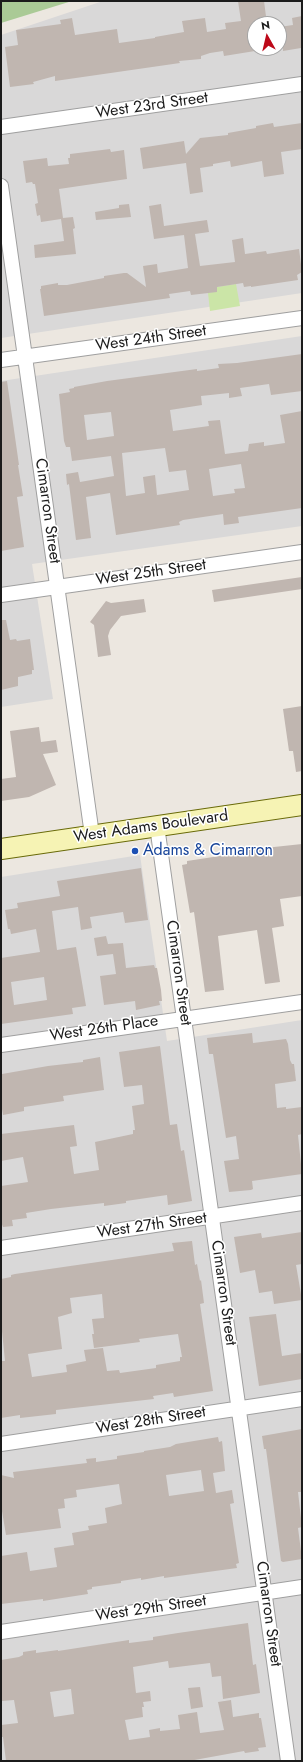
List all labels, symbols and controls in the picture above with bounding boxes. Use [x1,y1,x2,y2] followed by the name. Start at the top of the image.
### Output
[247,16,287,56] north arrow
[260,17,271,34] text: N
[95,89,209,123] street label: West 23rd Street
[94,322,208,356] street label: West 24th Street
[30,457,64,565] street label: Cimarron Street
[95,556,207,590] street label: West 25th Street
[72,807,230,847] street label: West Adams Boulevard
[143,841,273,861] place label: Adams & Cimarron
[130,846,140,856] marker: Adams & Cimarron
[161,919,195,1027] street label: Cimarron Street
[49,1012,159,1046] street label: West 26th Place
[96,1209,208,1243] street label: West 27th Street
[206,1239,240,1347] street label: Cimarron Street
[95,1403,207,1439] street label: West 28th Street
[251,1560,285,1668] street label: Cimarron Street
[94,1592,208,1626] street label: West 29th Street

